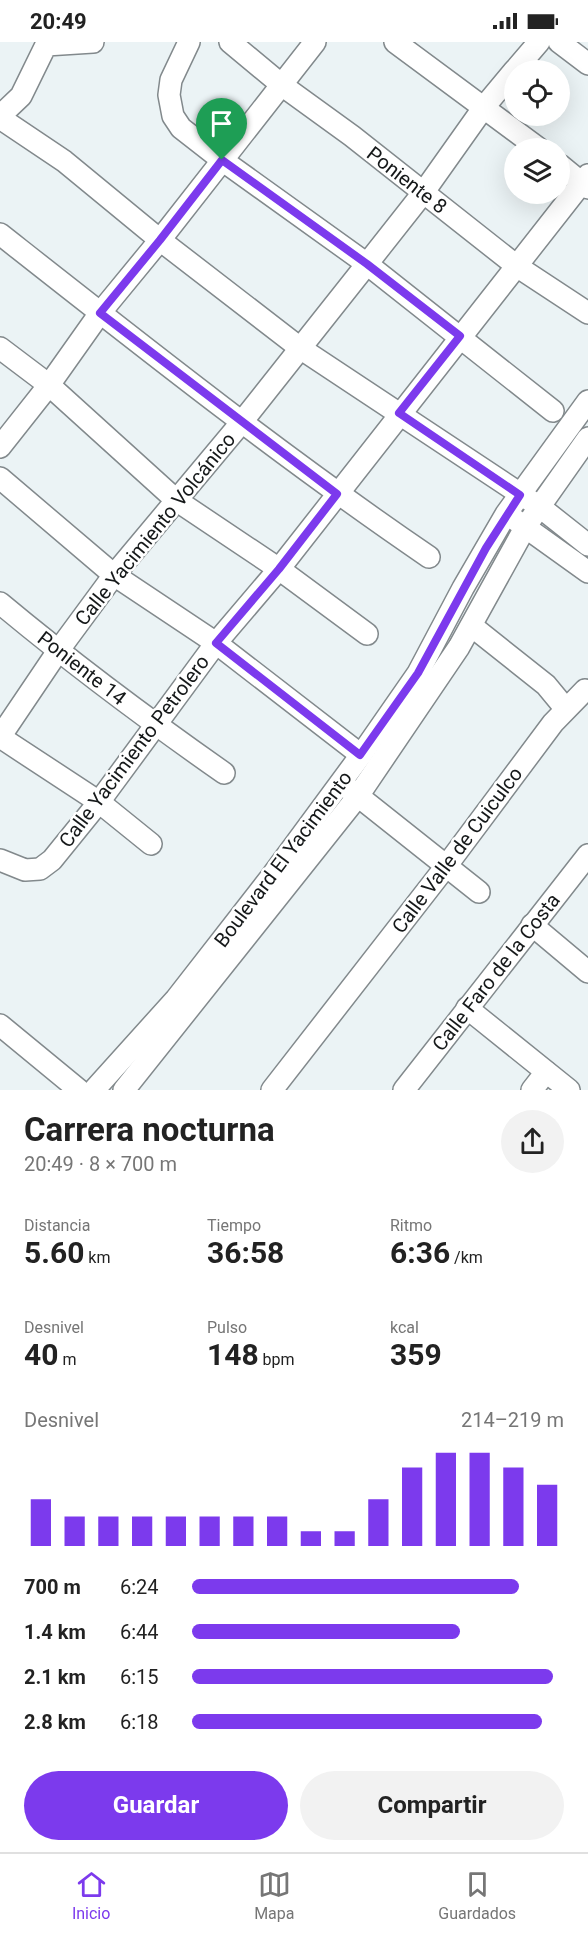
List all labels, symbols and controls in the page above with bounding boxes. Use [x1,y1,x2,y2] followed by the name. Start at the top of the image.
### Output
[30,9,87,34] text: 20:49
[504,60,570,204] map controls
[504,60,570,126] button: locate
[196,98,247,160] pin
[205,107,238,140] icon: arrive
[504,138,570,204] button: layers
[362,141,452,219] street label: Poniente 8
[70,428,240,630] street label: Calle Yacimiento Volcánico
[33,626,131,710] street label: Poniente 14
[54,650,214,852] street label: Calle Yacimiento Petrolero
[387,762,527,938] street label: Calle Valle de Cuiculco
[209,766,357,952] street label: Boulevard El Yacimiento
[427,888,565,1056] street label: Calle Faro de la Costa
[24,1110,275,1149] text: Carrera nocturna
[501,1110,564,1173] button: share
[24,1152,177,1176] text: 20:49 · 8 × 700 m
[24,1216,90,1235] text: Distancia
[207,1216,261,1235] text: Tiempo
[390,1216,432,1235] text: Ritmo
[24,1235,84,1270] text: 5.60
[207,1235,284,1270] text: 36:58
[390,1235,450,1270] text: 6:36
[84,1248,110,1267] text: km
[450,1248,483,1267] text: /km
[24,1318,84,1337] text: Desnivel
[207,1318,247,1337] text: Pulso
[390,1318,419,1337] text: kcal
[24,1337,58,1372] text: 40
[207,1337,259,1372] text: 148
[390,1337,442,1372] text: 359
[58,1350,76,1369] text: m
[259,1350,295,1369] text: bpm
[24,1408,99,1432] text: Desnivel
[461,1408,564,1432] text: 214–219 m
[24,1575,81,1599] text: 700 m
[120,1575,159,1599] text: 6:24
[24,1620,86,1644] text: 1.4 km
[120,1620,159,1644] text: 6:44
[24,1665,86,1689] text: 2.1 km
[120,1665,159,1689] text: 6:15
[24,1710,86,1734] text: 2.8 km
[120,1710,159,1734] text: 6:18
[24,1771,288,1840] button: Guardar
[300,1771,564,1840] button: Compartir
[72,1868,110,1923] tab: Inicio
[254,1868,295,1923] tab: Mapa
[438,1868,516,1923] tab: Guardados

